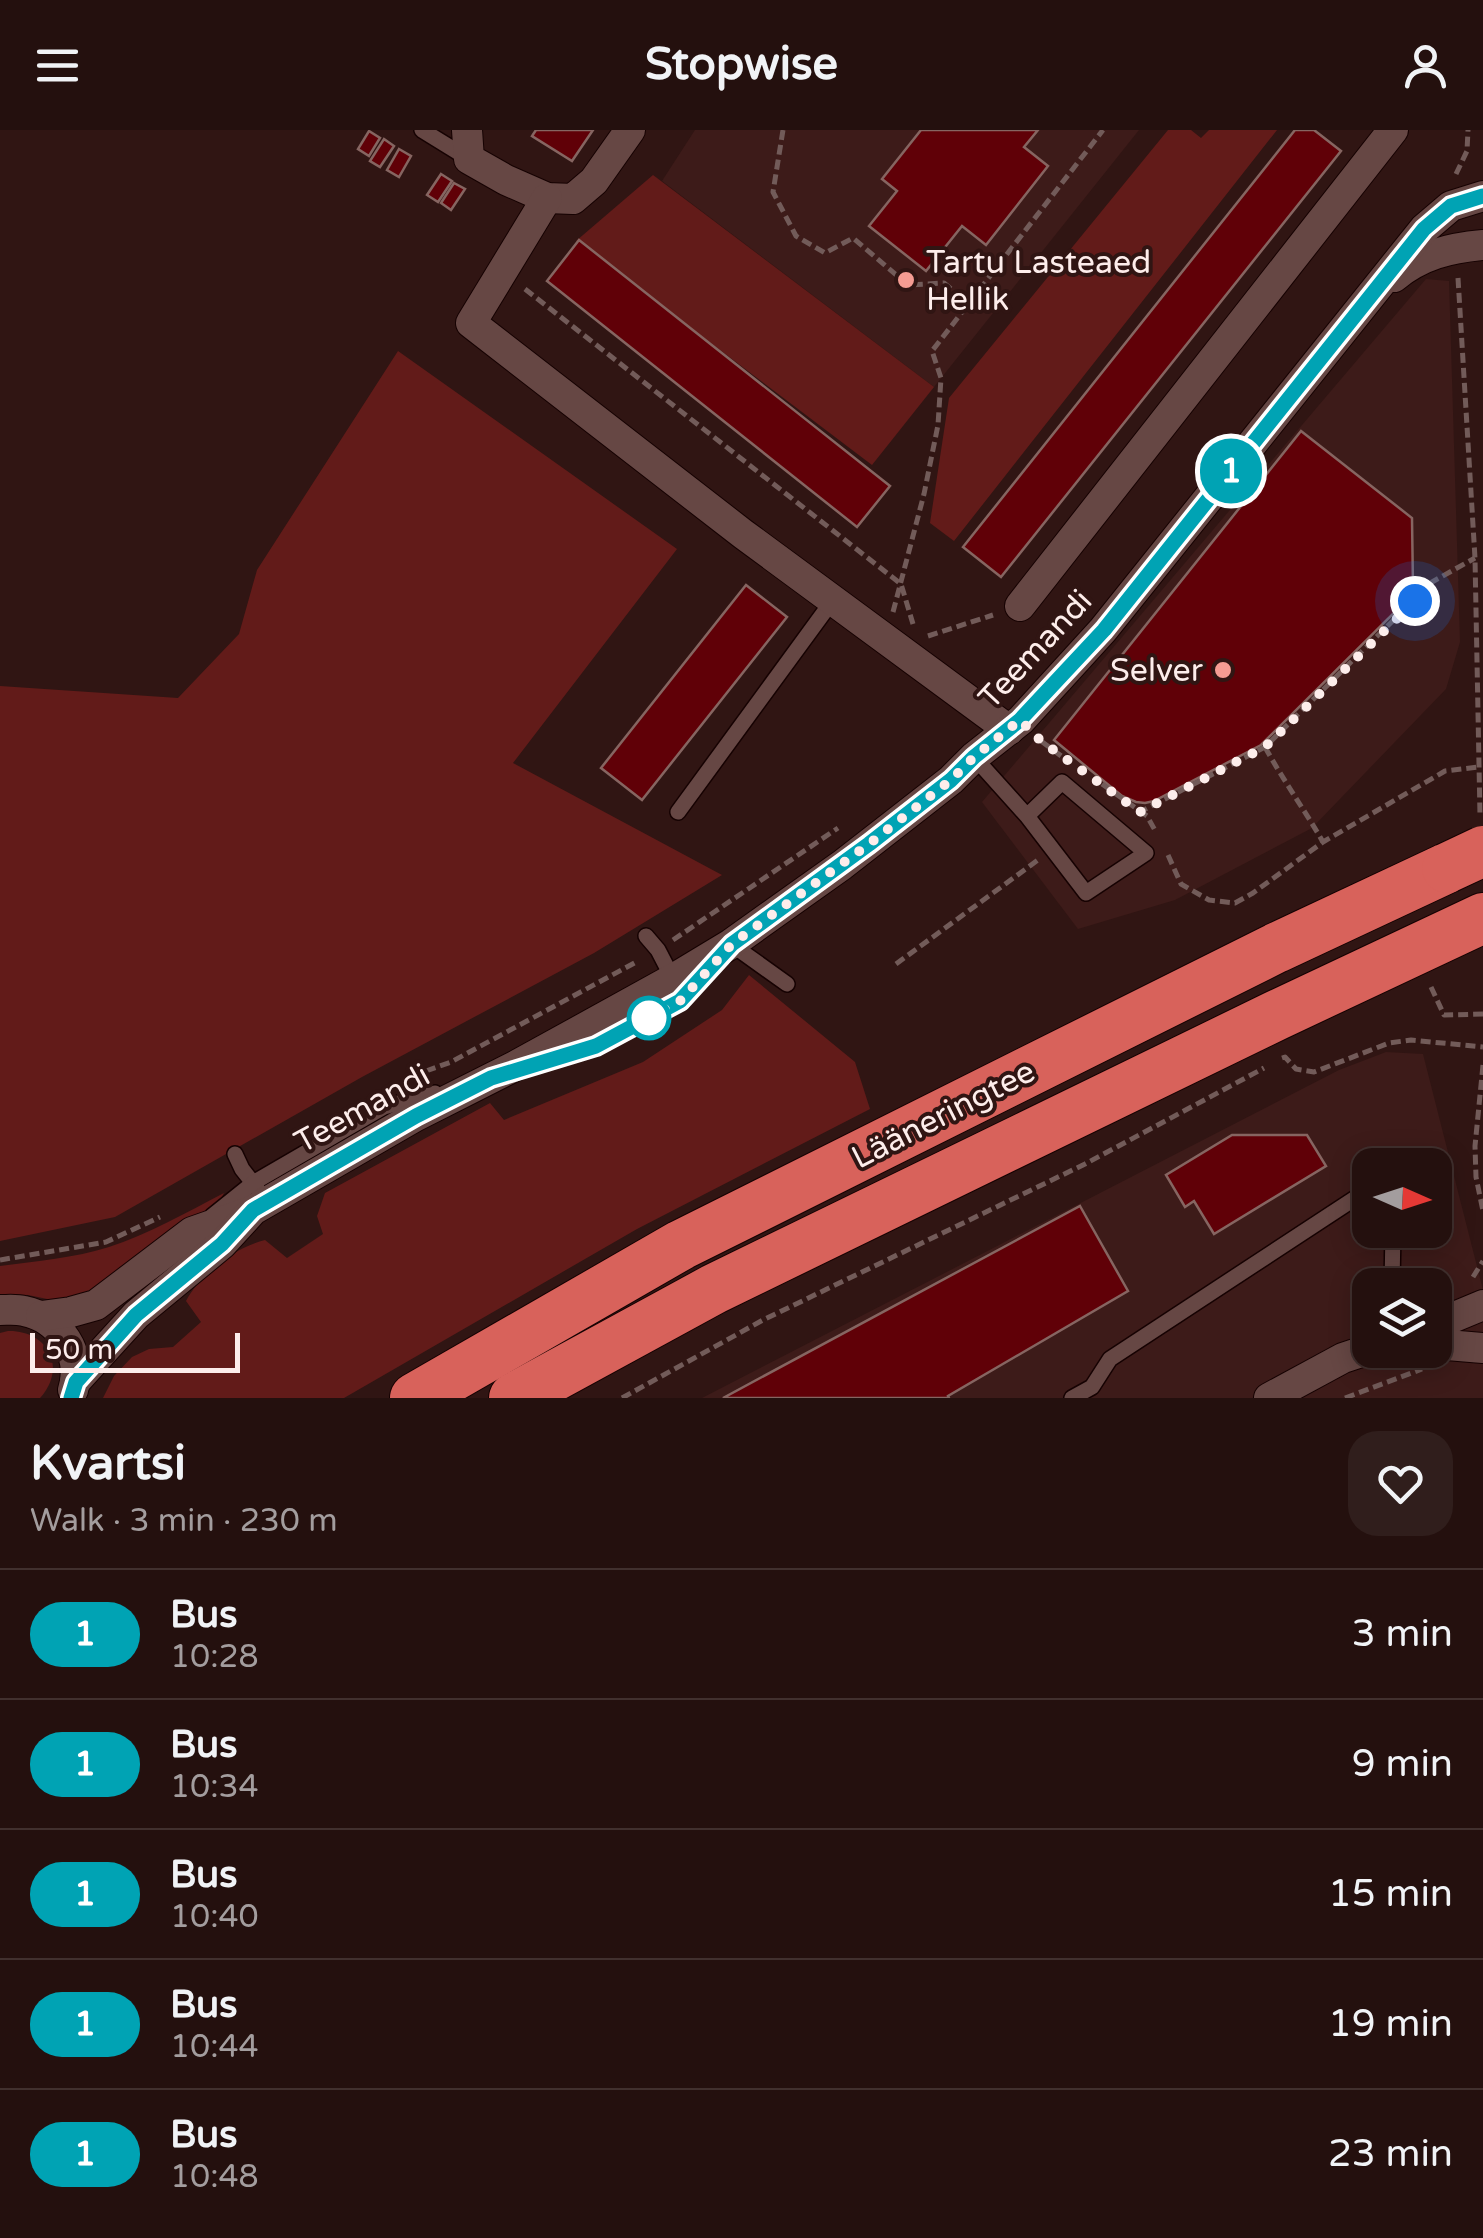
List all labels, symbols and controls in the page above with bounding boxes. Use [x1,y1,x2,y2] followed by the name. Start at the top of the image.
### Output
[30,38,85,93] icon: menu
[645,38,838,92] text: Stopwise
[1398,38,1453,93] icon: person
[926,244,1151,319] place label: Tartu Lasteaed Hellik
[895,269,917,291] marker: Tartu Lasteaed Hellik
[1198,438,1264,504] line badge: 1
[1220,450,1242,492] text: 1
[1390,576,1440,626] your location
[971,582,1100,717] street label: Teemandi
[1110,652,1204,690] place label: Selver
[1212,659,1234,681] marker: Selver
[628,997,670,1039] unlabelled marker
[846,1053,1041,1177] street label: Lääneringtee
[288,1056,437,1162] street label: Teemandi
[1352,1148,1452,1248] north arrow
[1352,1148,1452,1368] map controls
[1352,1268,1452,1368] button: layers
[30,1328,240,1372] scale bar
[45,1333,113,1367] text: 50 m
[1348,1431,1453,1536] button: heart
[30,1435,186,1493] text: Kvartsi
[30,1502,338,1540] text: Walk · 3 min · 230 m
[170,1592,237,1638] text: Bus
[1352,1611,1453,1657] text: 3 min
[74,1613,96,1655] text: 1
[170,1638,259,1676] text: 10:28
[170,1722,237,1768] text: Bus
[1352,1741,1453,1787] text: 9 min
[74,1743,96,1785] text: 1
[170,1768,259,1806] text: 10:34
[170,1852,237,1898] text: Bus
[1328,1871,1453,1917] text: 15 min
[74,1873,96,1915] text: 1
[170,1898,259,1936] text: 10:40
[170,1982,237,2028] text: Bus
[1328,2001,1453,2047] text: 19 min
[74,2003,96,2045] text: 1
[170,2028,259,2066] text: 10:44
[170,2112,237,2158] text: Bus
[1328,2131,1453,2177] text: 23 min
[74,2133,96,2175] text: 1
[170,2158,259,2196] text: 10:48

